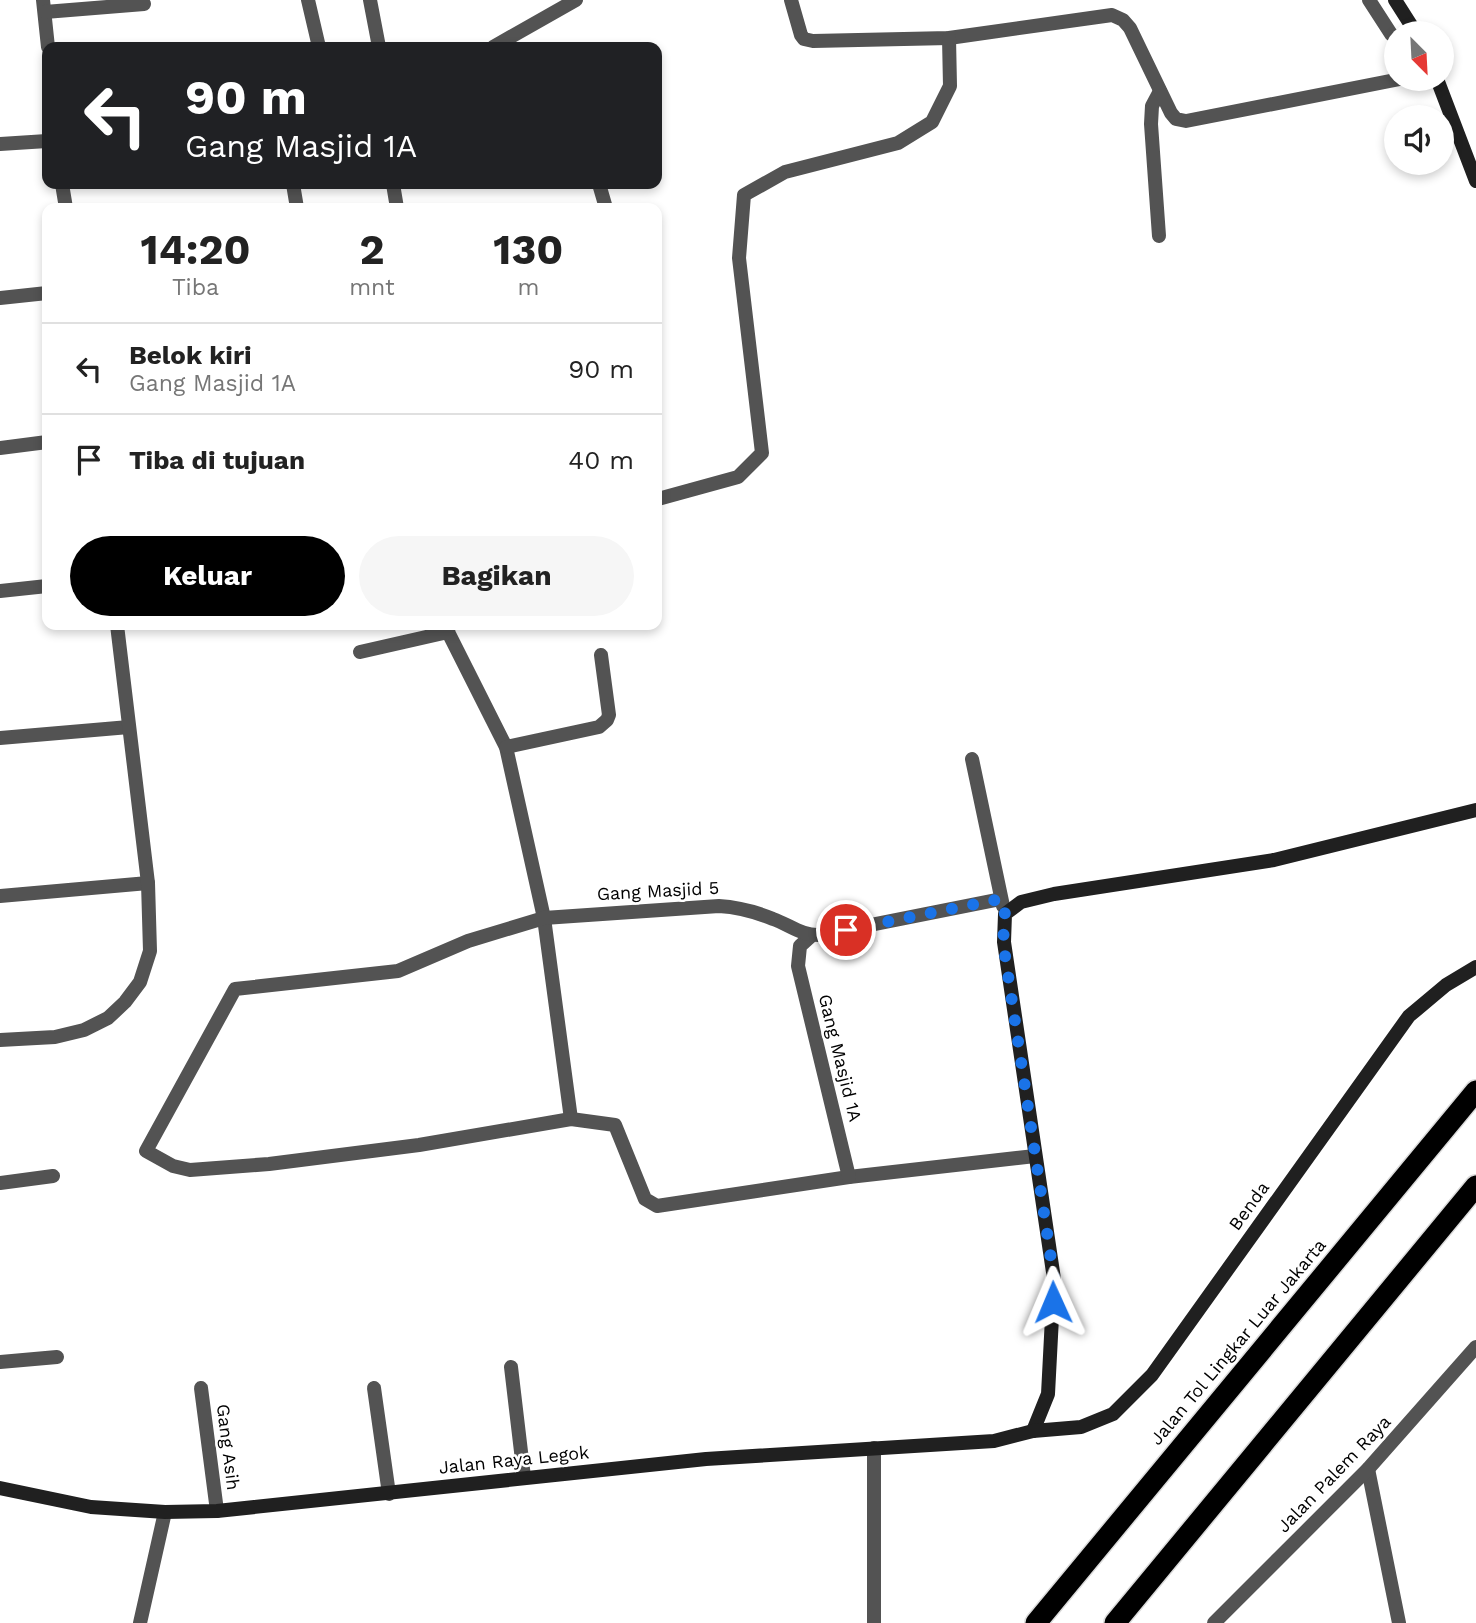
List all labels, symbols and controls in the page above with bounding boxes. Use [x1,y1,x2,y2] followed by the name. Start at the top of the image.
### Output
[1384,21,1454,91] north arrow
[1384,21,1454,175] map controls
[185,68,307,126] text: 90 m
[70,70,161,161] icon: left
[1384,105,1454,175] button: sound
[185,127,417,165] text: Gang Masjid 1A
[141,225,251,274] text: 14:20
[359,225,384,274] text: 2
[493,225,563,274] text: 130
[172,274,219,301] text: Tiba
[349,274,395,301] text: mnt
[517,274,539,301] text: m
[129,340,252,370] text: Belok kiri
[70,350,108,388] icon: left
[568,354,634,384] text: 90 m
[129,370,296,397] text: Gang Masjid 1A
[70,441,108,479] icon: arrive
[129,445,305,475] text: Tiba di tujuan
[568,445,634,475] text: 40 m
[70,536,345,616] button: Keluar
[359,536,634,616] button: Bagikan
[596,877,720,904] street label: Gang Masjid 5
[816,900,876,960] pin
[827,911,865,949] icon: arrive
[815,992,866,1124] street label: Gang Masjid 1A
[1224,1177,1273,1234] street label: Benda
[1145,1235,1330,1449] street label: Jalan Tol Lingkar Luar Jakarta
[1016,1265,1090,1339] position arrow
[213,1403,244,1491] street label: Gang Asih
[1273,1411,1395,1536] street label: Jalan Palem Raya
[438,1441,590,1478] street label: Jalan Raya Legok

